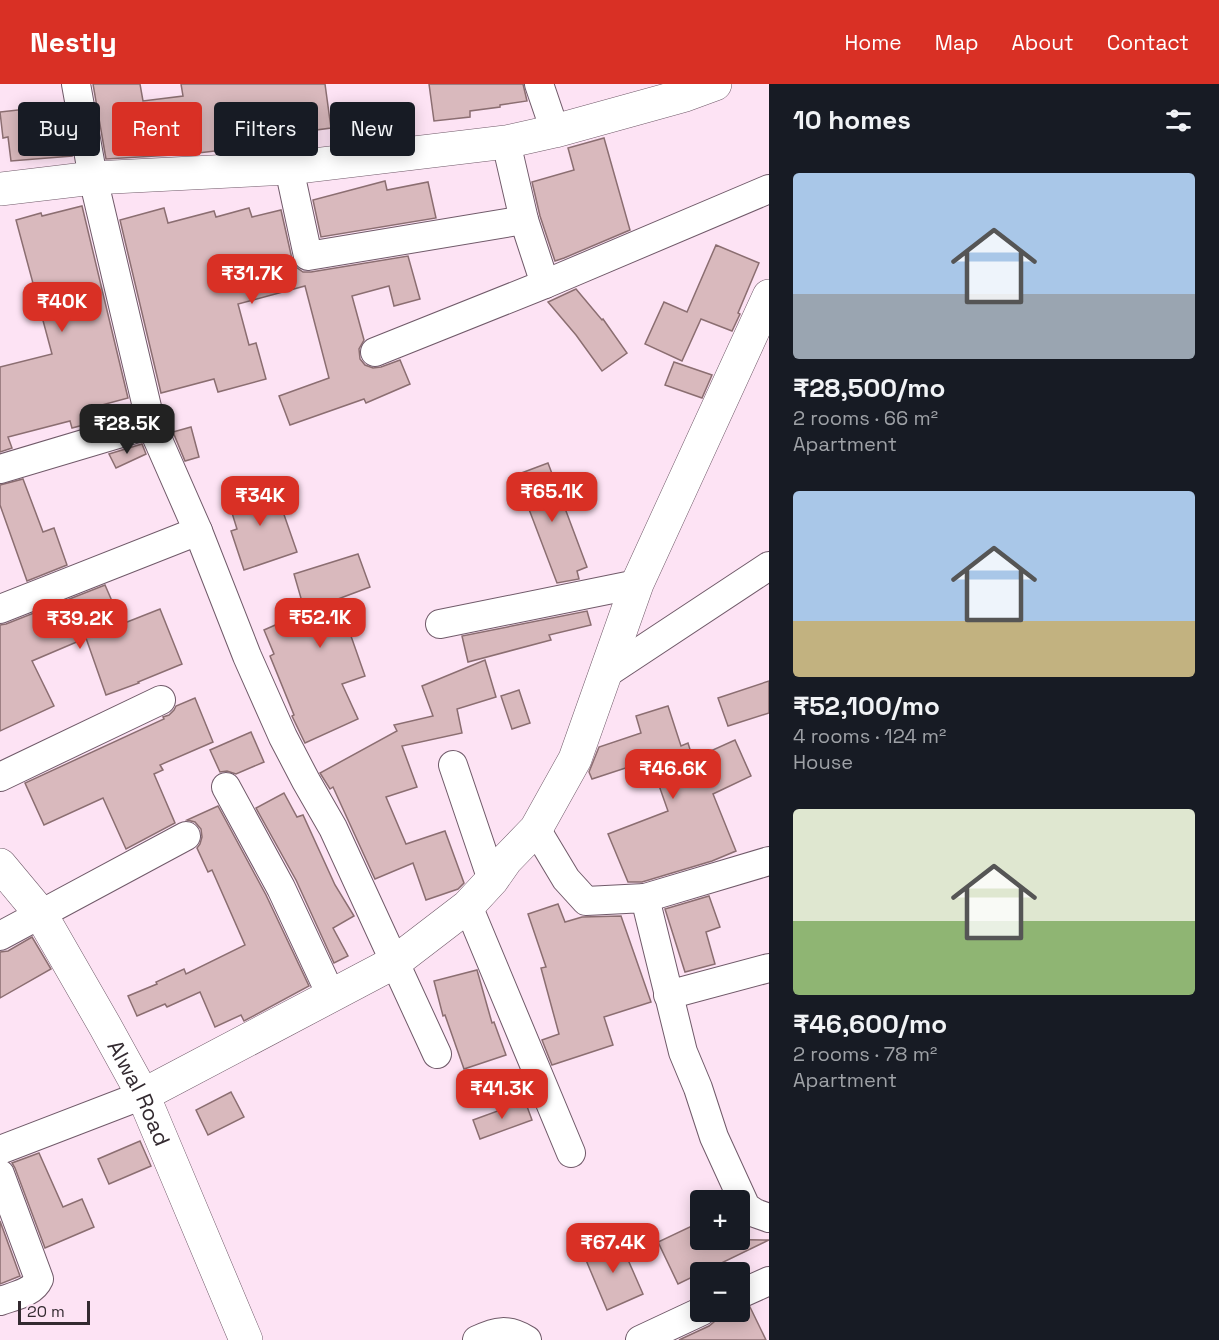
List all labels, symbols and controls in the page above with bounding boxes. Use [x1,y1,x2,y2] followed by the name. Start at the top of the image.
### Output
[30,24,117,60] text: Nestly
[844,29,902,56] text: Home
[935,29,979,56] text: Map
[1012,29,1074,56] text: About
[1107,29,1189,56] text: Contact
[18,102,100,156] chip: Buy
[112,102,202,156] chip: Rent
[214,102,318,156] chip: Filters
[330,102,415,156] chip: New
[793,103,911,137] text: 10 homes
[1162,104,1195,137] icon: filters
[940,212,1048,320] icon: home
[203,254,301,305] pin: ₹31.7K
[221,260,283,286] text: ₹31.7K
[26,282,98,333] pin: ₹40K
[37,288,87,314] text: ₹40K
[793,371,945,405] text: ₹28,500/mo
[78,404,176,455] pin: ₹28.5K
[793,405,938,431] text: 2 rooms · 66 m²
[94,410,160,436] text: ₹28.5K
[793,431,897,457] text: Apartment
[503,472,601,523] pin: ₹65.1K
[224,476,296,527] pin: ₹34K
[520,478,584,504] text: ₹65.1K
[235,482,285,508] text: ₹34K
[940,530,1048,638] icon: home
[271,598,369,649] pin: ₹52.1K
[31,599,129,650] pin: ₹39.2K
[289,604,351,630] text: ₹52.1K
[46,605,114,631] text: ₹39.2K
[793,689,940,723] text: ₹52,100/mo
[793,723,946,749] text: 4 rooms · 124 m²
[624,749,722,800] pin: ₹46.6K
[793,749,853,775] text: House
[639,755,707,781] text: ₹46.6K
[940,848,1048,956] icon: home
[793,1007,947,1041] text: ₹46,600/mo
[101,1035,177,1150] street label: Alwal Road
[793,1041,937,1067] text: 2 rooms · 78 m²
[793,1067,897,1093] text: Apartment
[453,1069,551,1120] pin: ₹41.3K
[470,1075,534,1101] text: ₹41.3K
[690,1190,750,1322] map controls
[690,1190,750,1250] button: +
[564,1223,662,1274] pin: ₹67.4K
[580,1229,646,1255] text: ₹67.4K
[690,1262,750,1322] button: −
[18,1298,90,1326] scale bar
[27,1301,65,1322] text: 20 m

